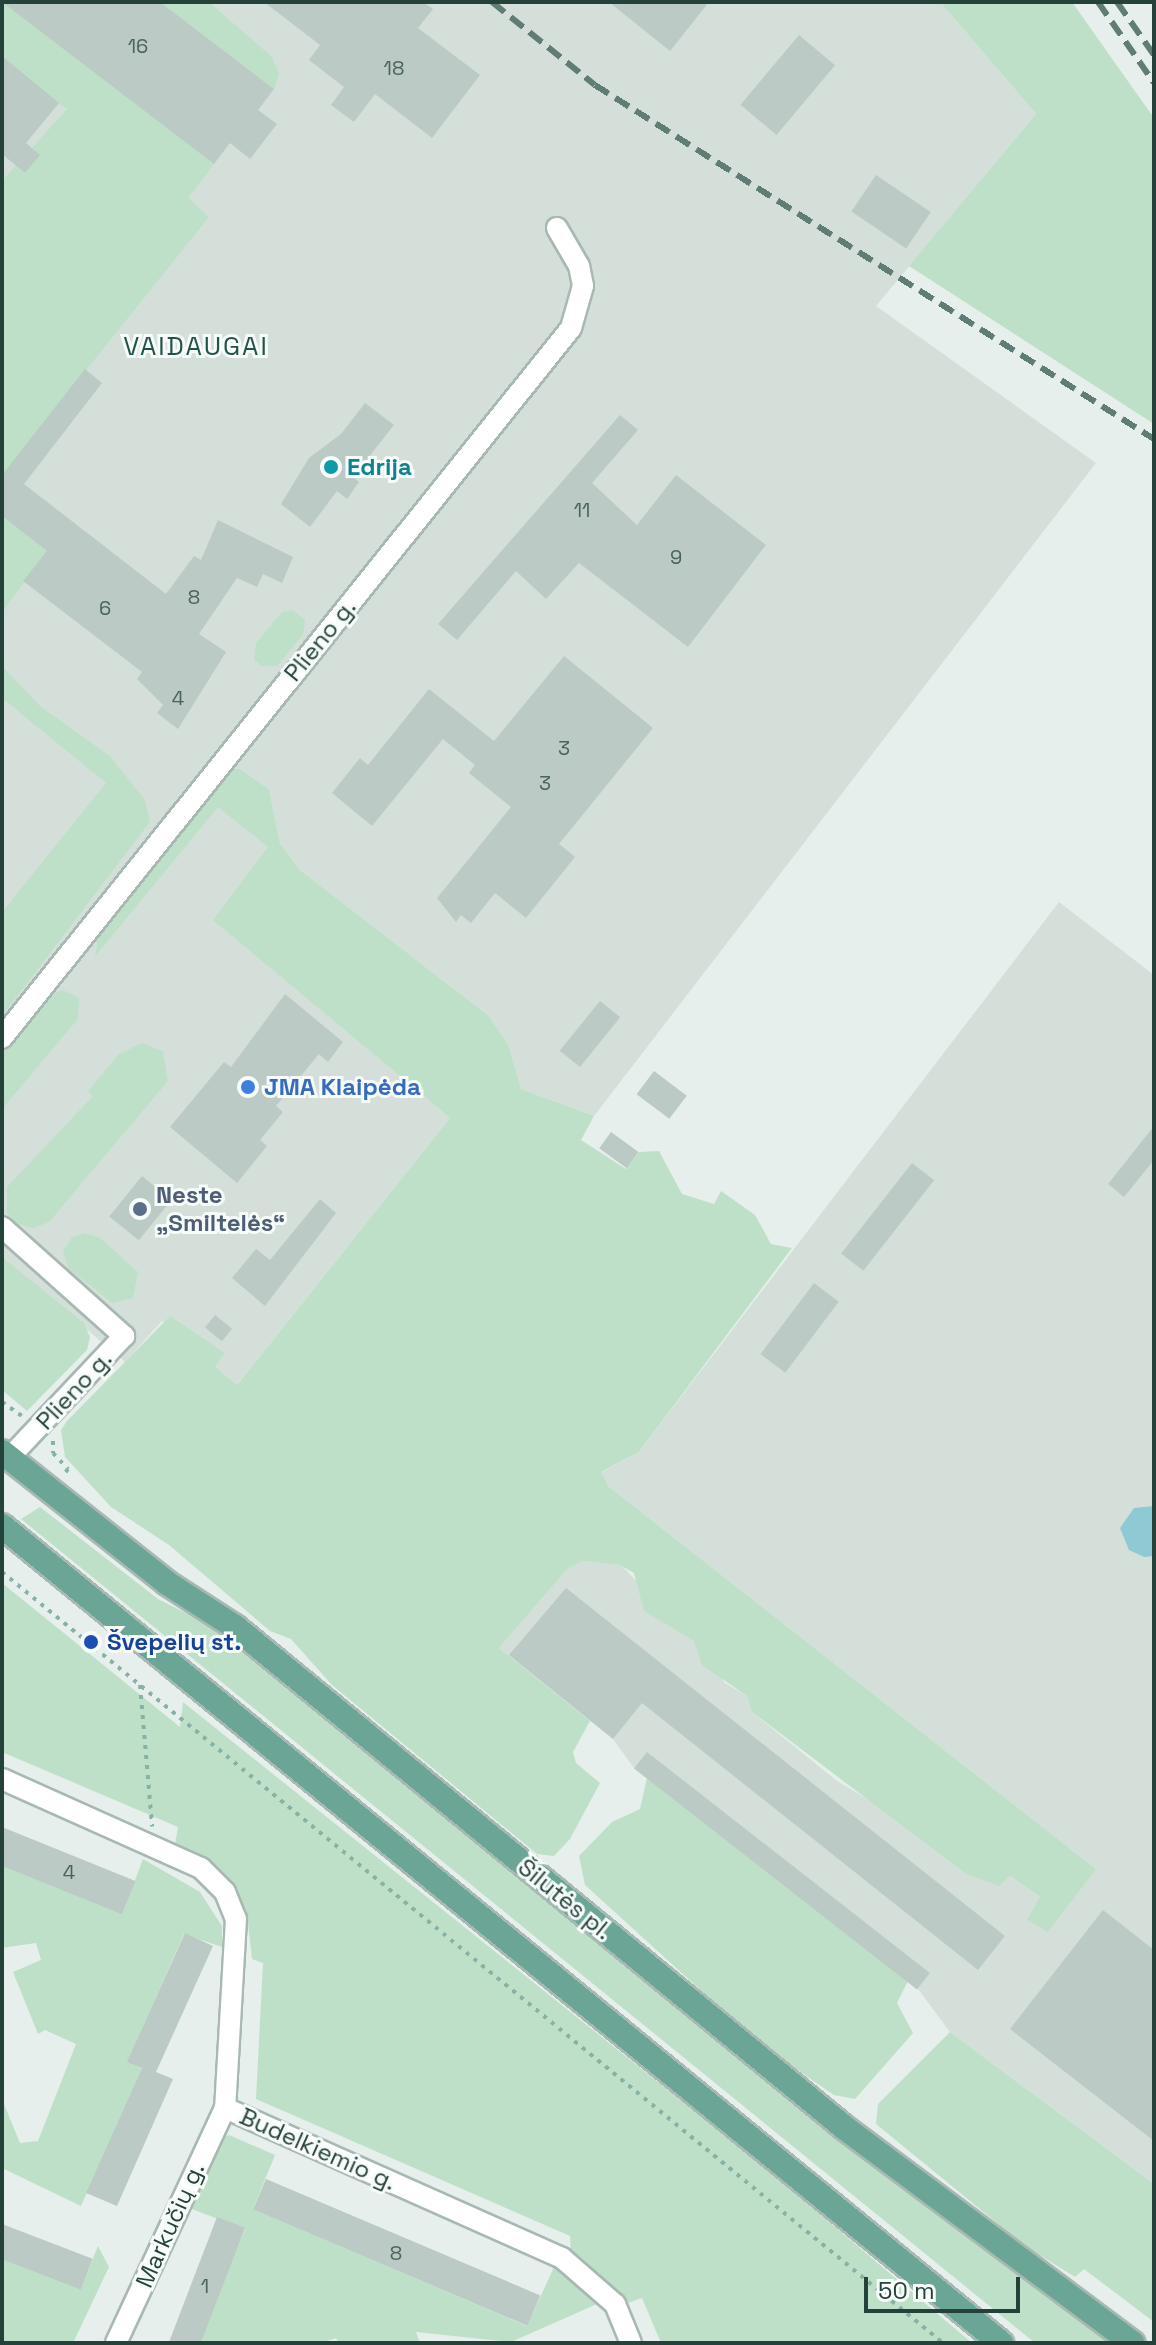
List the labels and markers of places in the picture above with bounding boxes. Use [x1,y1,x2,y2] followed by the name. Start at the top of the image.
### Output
[347,453,412,481] place label: Edrija
[322,458,340,476] marker: Edrija
[264,1073,421,1101] place label: JMA Klaipėda
[239,1078,257,1096] marker: JMA Klaipėda
[156,1181,285,1237] place label: Neste „Smiltelės“
[131,1200,149,1218] marker: Neste „Smiltelės“
[107,1628,241,1656] place label: Švepelių st.
[82,1633,100,1651] marker: Švepelių st.

